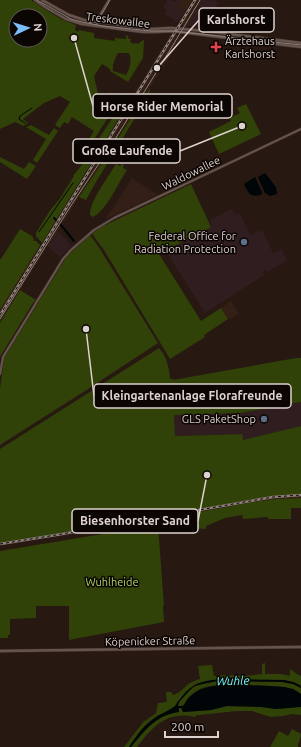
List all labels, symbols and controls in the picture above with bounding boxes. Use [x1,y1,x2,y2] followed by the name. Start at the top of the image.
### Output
[8,8,48,48] north arrow
[199,8,274,32] callout: Karlshorst
[85,10,151,30] street label: Treskowallee
[207,13,265,26] text: Karlshorst
[32,23,44,32] text: N
[225,35,276,60] place label: Ärztehaus Karlshorst
[210,41,222,53] marker: Ärztehaus Karlshorst
[93,94,232,118] callout: Horse Rider Memorial
[101,100,224,113] text: Horse Rider Memorial
[73,139,180,163] callout: Große Laufende
[81,144,173,157] text: Große Laufende
[160,154,222,192] street label: Waldowallee
[134,230,237,255] place label: Federal Office for Radiation Protection
[239,237,249,247] marker: Federal Office for Radiation Protection
[94,384,291,408] callout: Kleingartenanlage Florafreunde
[102,389,282,402] text: Kleingartenanlage Florafreunde
[182,413,256,425] place label: GLS PaketShop
[259,414,269,424] marker: GLS PaketShop
[72,509,198,533] callout: Biesenhorster Sand
[80,514,190,527] text: Biesenhorster Sand
[85,576,139,588] park label: Wuhlheide
[105,634,195,648] street label: Köpenicker Straße
[216,674,250,687] water label: Wuhle
[165,713,218,739] scale bar
[171,720,204,733] text: 200 m

